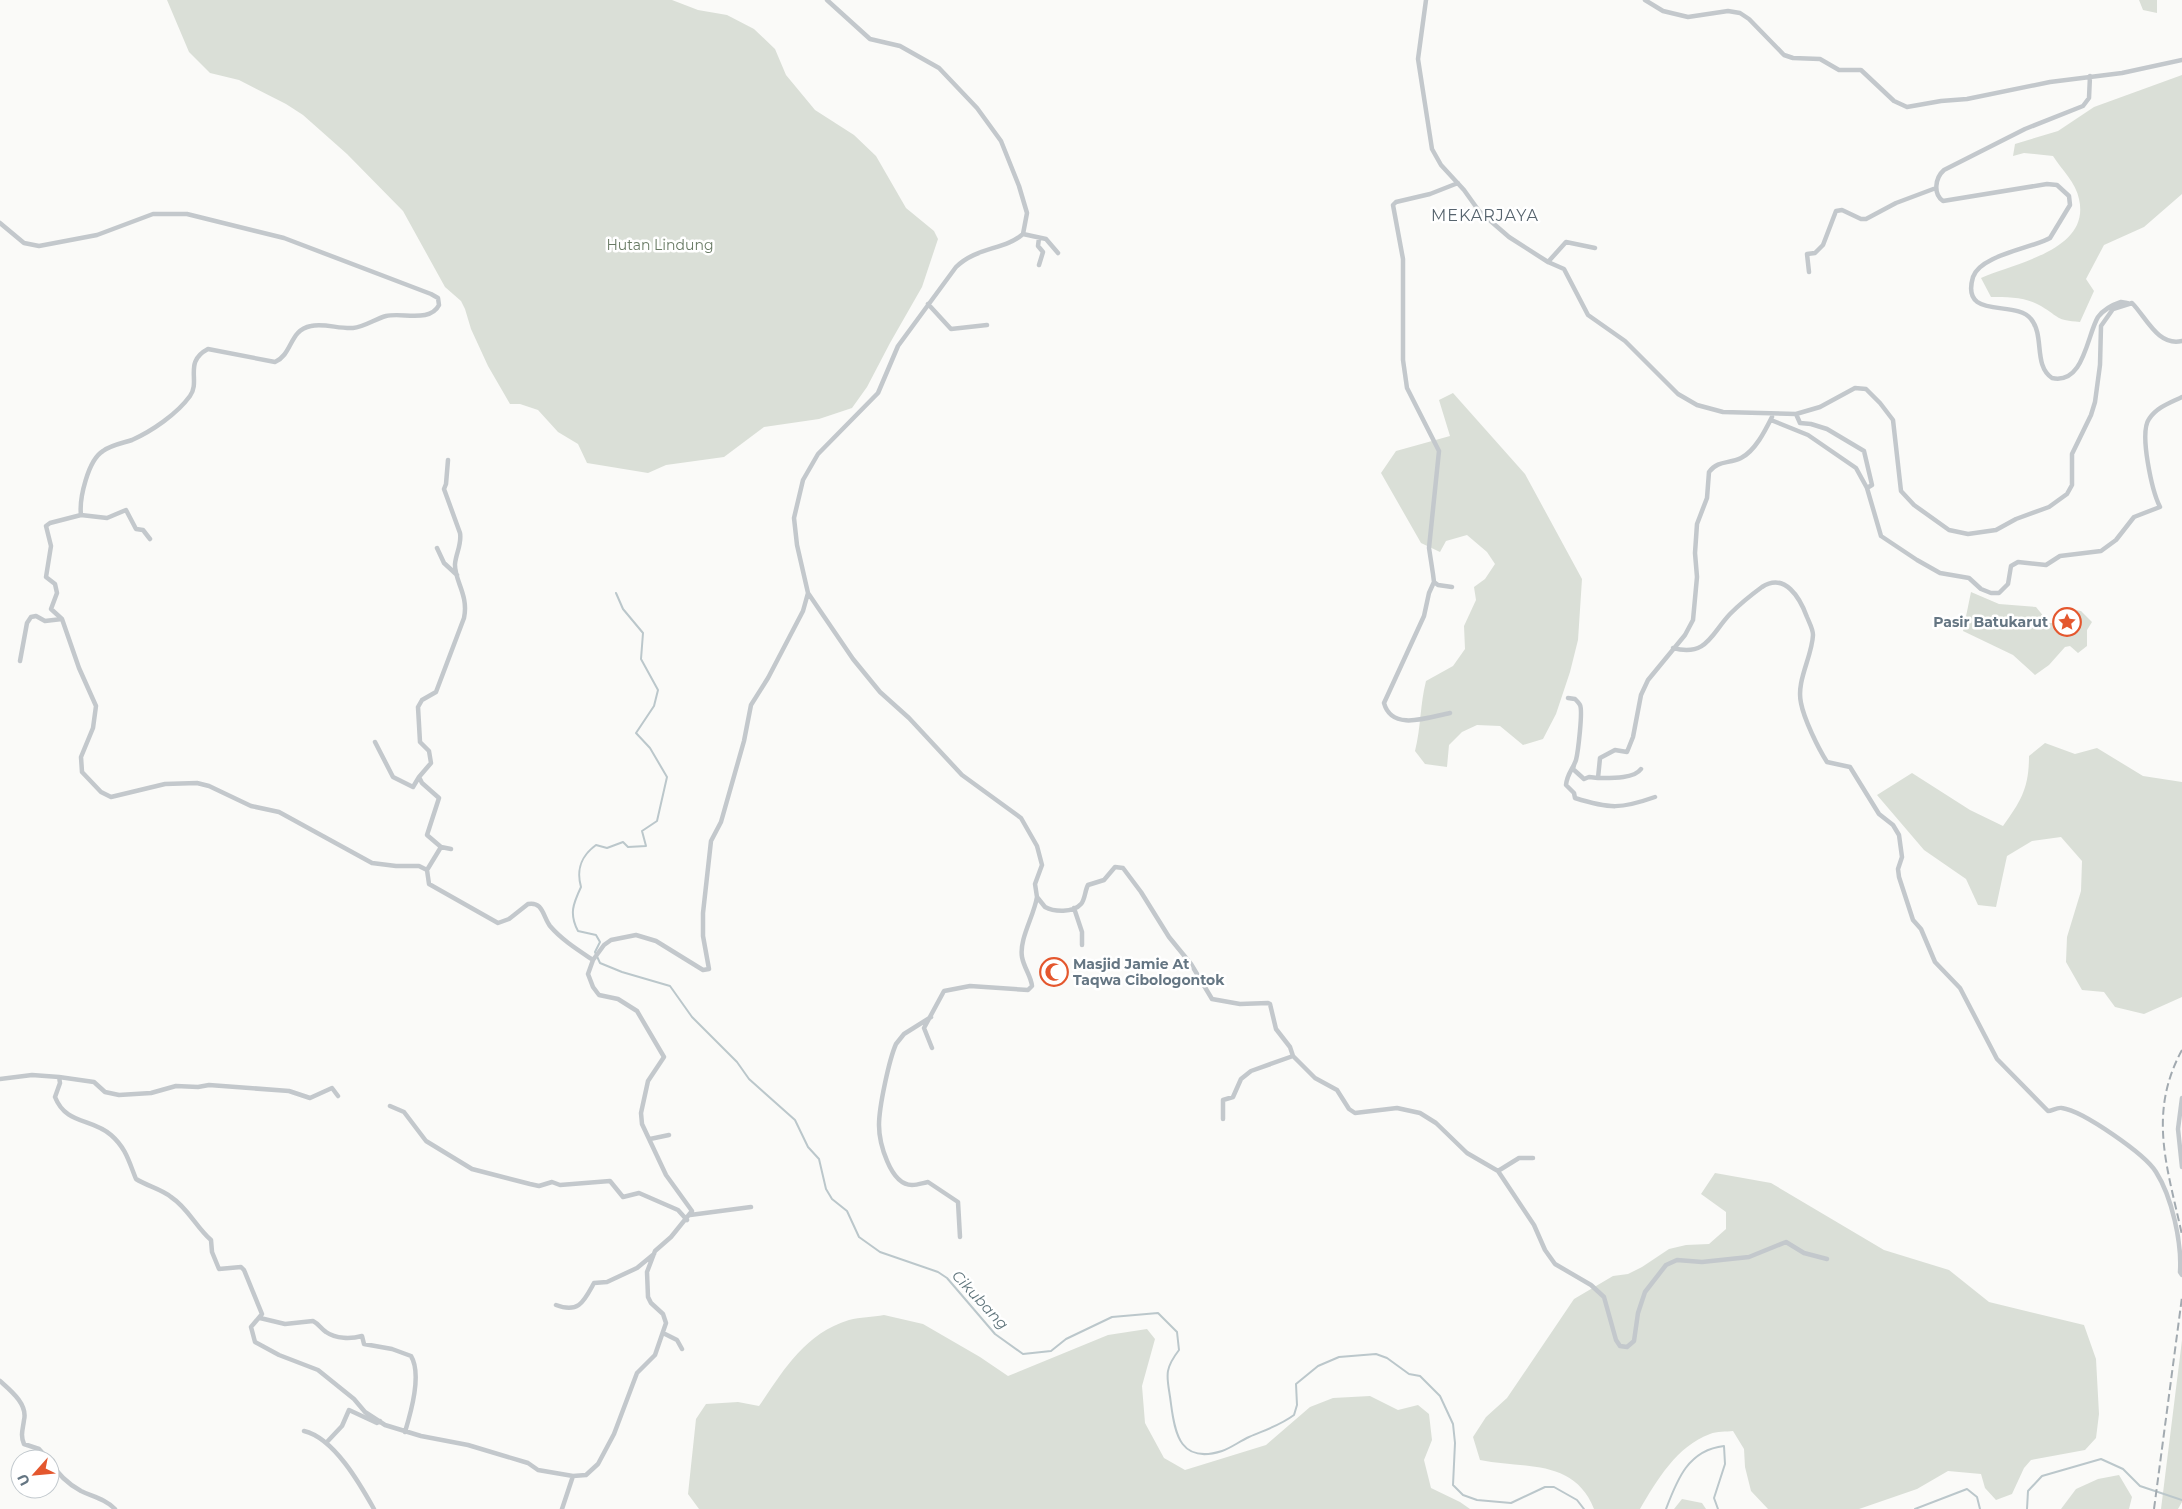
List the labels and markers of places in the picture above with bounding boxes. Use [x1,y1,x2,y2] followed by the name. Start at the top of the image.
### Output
[2052,607,2082,637] place icon: Pasir Batukarut
[1933,613,2048,631] place label: Pasir Batukarut
[1073,955,1225,989] place label: Masjid Jamie At Taqwa Cibologontok
[1039,957,1069,987] mosque icon: Masjid Jamie At Taqwa Cibologontok

